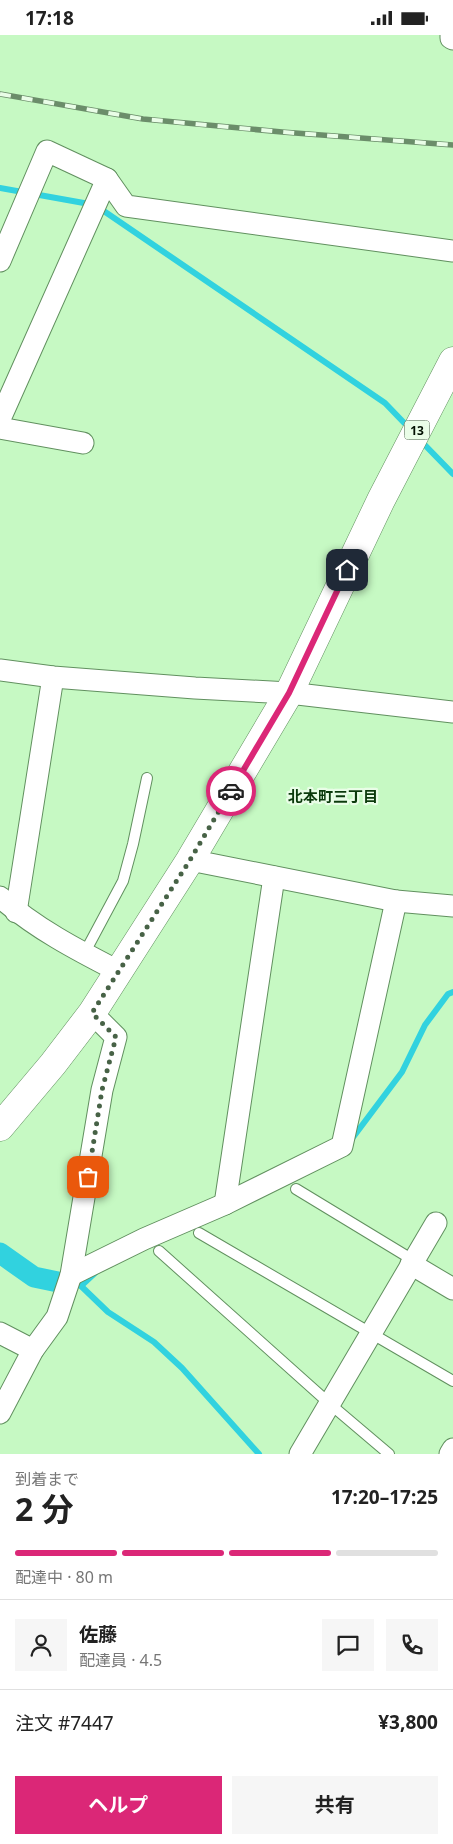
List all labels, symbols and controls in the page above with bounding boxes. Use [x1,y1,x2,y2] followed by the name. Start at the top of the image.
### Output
[25,5,74,31] text: 17:18
[404,421,430,439] road number: 13
[326,549,368,591] pin
[333,556,361,584] icon: home
[206,766,256,816] courier
[217,777,245,805] icon: car
[288,786,378,806] district label: 北本町三丁目
[67,1156,109,1198] pin
[74,1163,102,1191] icon: bag
[15,1468,79,1490] text: 到着まで
[331,1484,438,1510] text: 17:20–17:25
[15,1487,74,1530] text: 2 分
[15,1566,113,1588] text: 配達中 · 80 m
[15,1619,67,1671] button: person
[322,1619,374,1671] button: chat
[386,1619,438,1671] button: phone
[79,1621,117,1647] text: 佐藤
[79,1649,162,1671] text: 配達員 · 4.5
[378,1709,438,1735] text: ¥3,800
[15,1710,114,1736] text: 注文 #7447
[15,1776,222,1834] button: ヘルプ
[232,1776,438,1834] button: 共有

